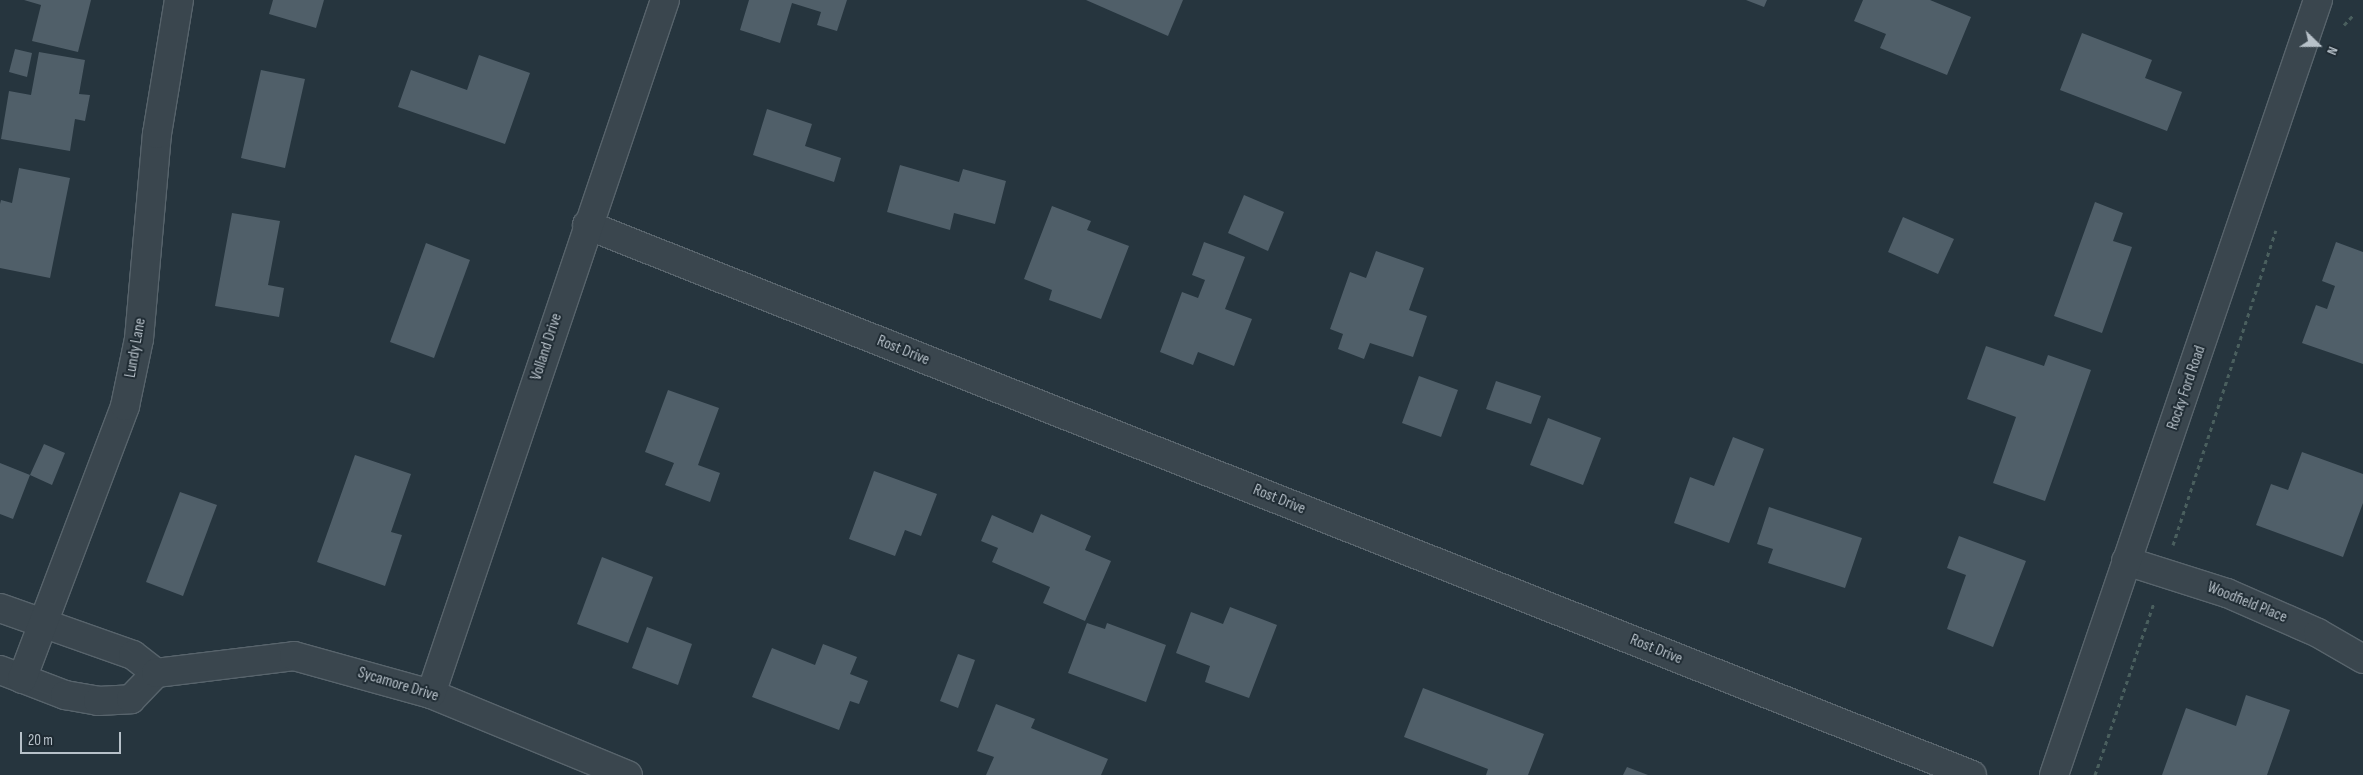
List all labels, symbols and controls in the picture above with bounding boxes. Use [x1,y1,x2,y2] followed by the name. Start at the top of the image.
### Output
[2293,20,2343,70] north arrow
[2323,44,2342,57] text: N
[527,311,567,383] street label: Volland Drive
[121,317,151,379] street label: Lundy Lane
[874,332,932,370] street label: Rost Drive
[2164,343,2210,433] street label: Rocky Ford Road
[1250,481,1308,519] street label: Rost Drive
[2204,578,2290,628] street label: Woodfield Place
[1627,631,1685,669] street label: Rost Drive
[355,664,441,706] street label: Sycamore Drive
[22,722,124,754] scale bar
[28,731,53,750] text: 20 m

